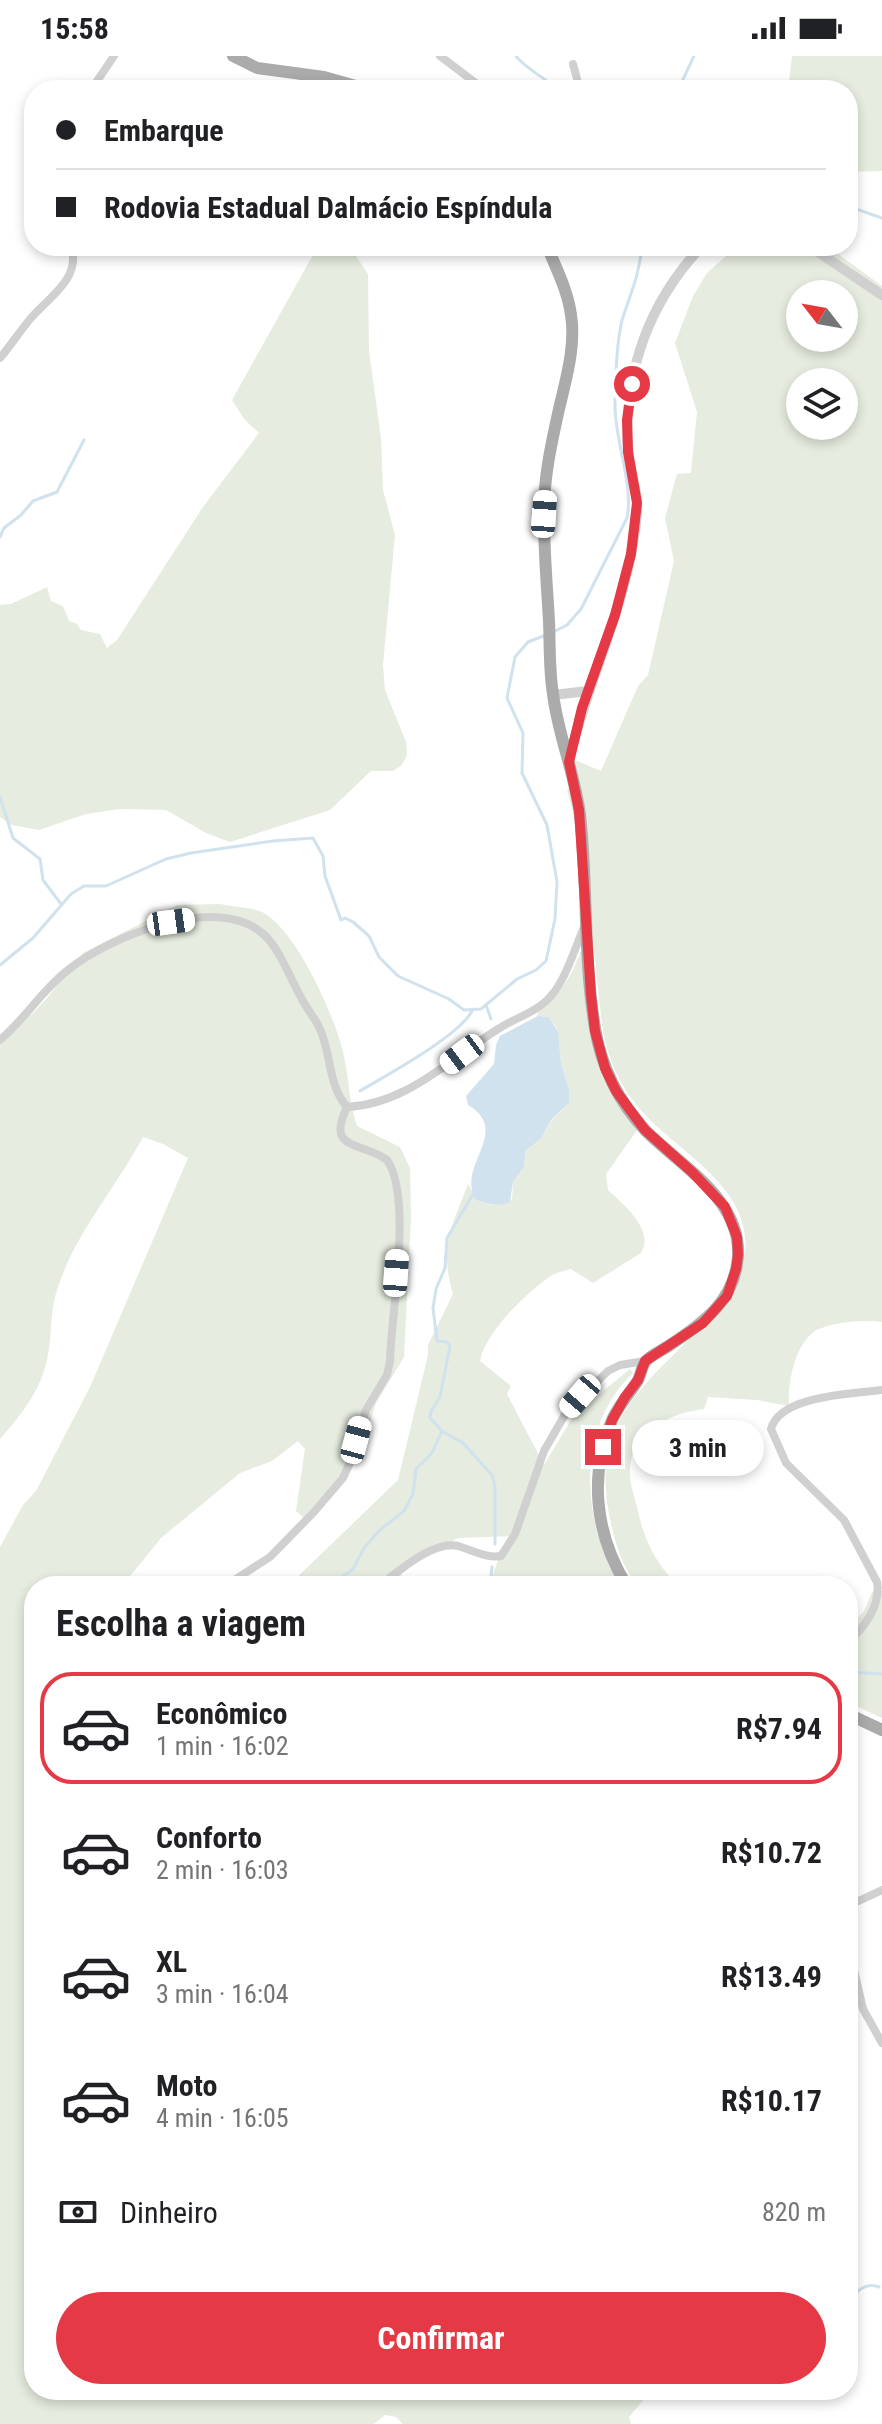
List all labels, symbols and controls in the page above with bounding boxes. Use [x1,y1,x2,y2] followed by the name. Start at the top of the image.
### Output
[40,11,109,46] text: 15:58
[104,113,224,148] text: Embarque
[104,190,552,225] text: Rodovia Estadual Dalmácio Espíndula
[786,280,858,352] north arrow
[786,280,858,440] map controls
[614,366,650,402] route start
[786,368,858,440] button: layers
[530,489,558,539] car
[146,907,196,937] car
[436,1030,488,1078] car
[382,1248,410,1298] car
[555,1370,605,1422] car
[338,1414,374,1466] car
[631,1419,763,1475] callout: 3 min
[585,1429,621,1465] route end
[669,1433,727,1463] text: 3 min
[56,1603,306,1645] text: Escolha a viagem
[60,1692,132,1764] icon: car
[156,1696,287,1731] text: Econômico
[736,1711,822,1746] text: R$7.94
[156,1731,289,1761] text: 1 min · 16:02
[60,1816,132,1888] icon: car
[156,1820,262,1855] text: Conforto
[721,1835,822,1870] text: R$10.72
[156,1855,289,1885] text: 2 min · 16:03
[60,1940,132,2012] icon: car
[156,1944,187,1979] text: XL
[721,1959,822,1994] text: R$13.49
[156,1979,289,2009] text: 3 min · 16:04
[60,2064,132,2136] icon: car
[156,2068,217,2103] text: Moto
[721,2083,822,2118] text: R$10.17
[156,2103,289,2133] text: 4 min · 16:05
[56,2190,100,2234] icon: cash
[120,2195,218,2230] text: Dinheiro
[762,2197,826,2227] text: 820 m
[56,2292,826,2384] button: Confirmar

